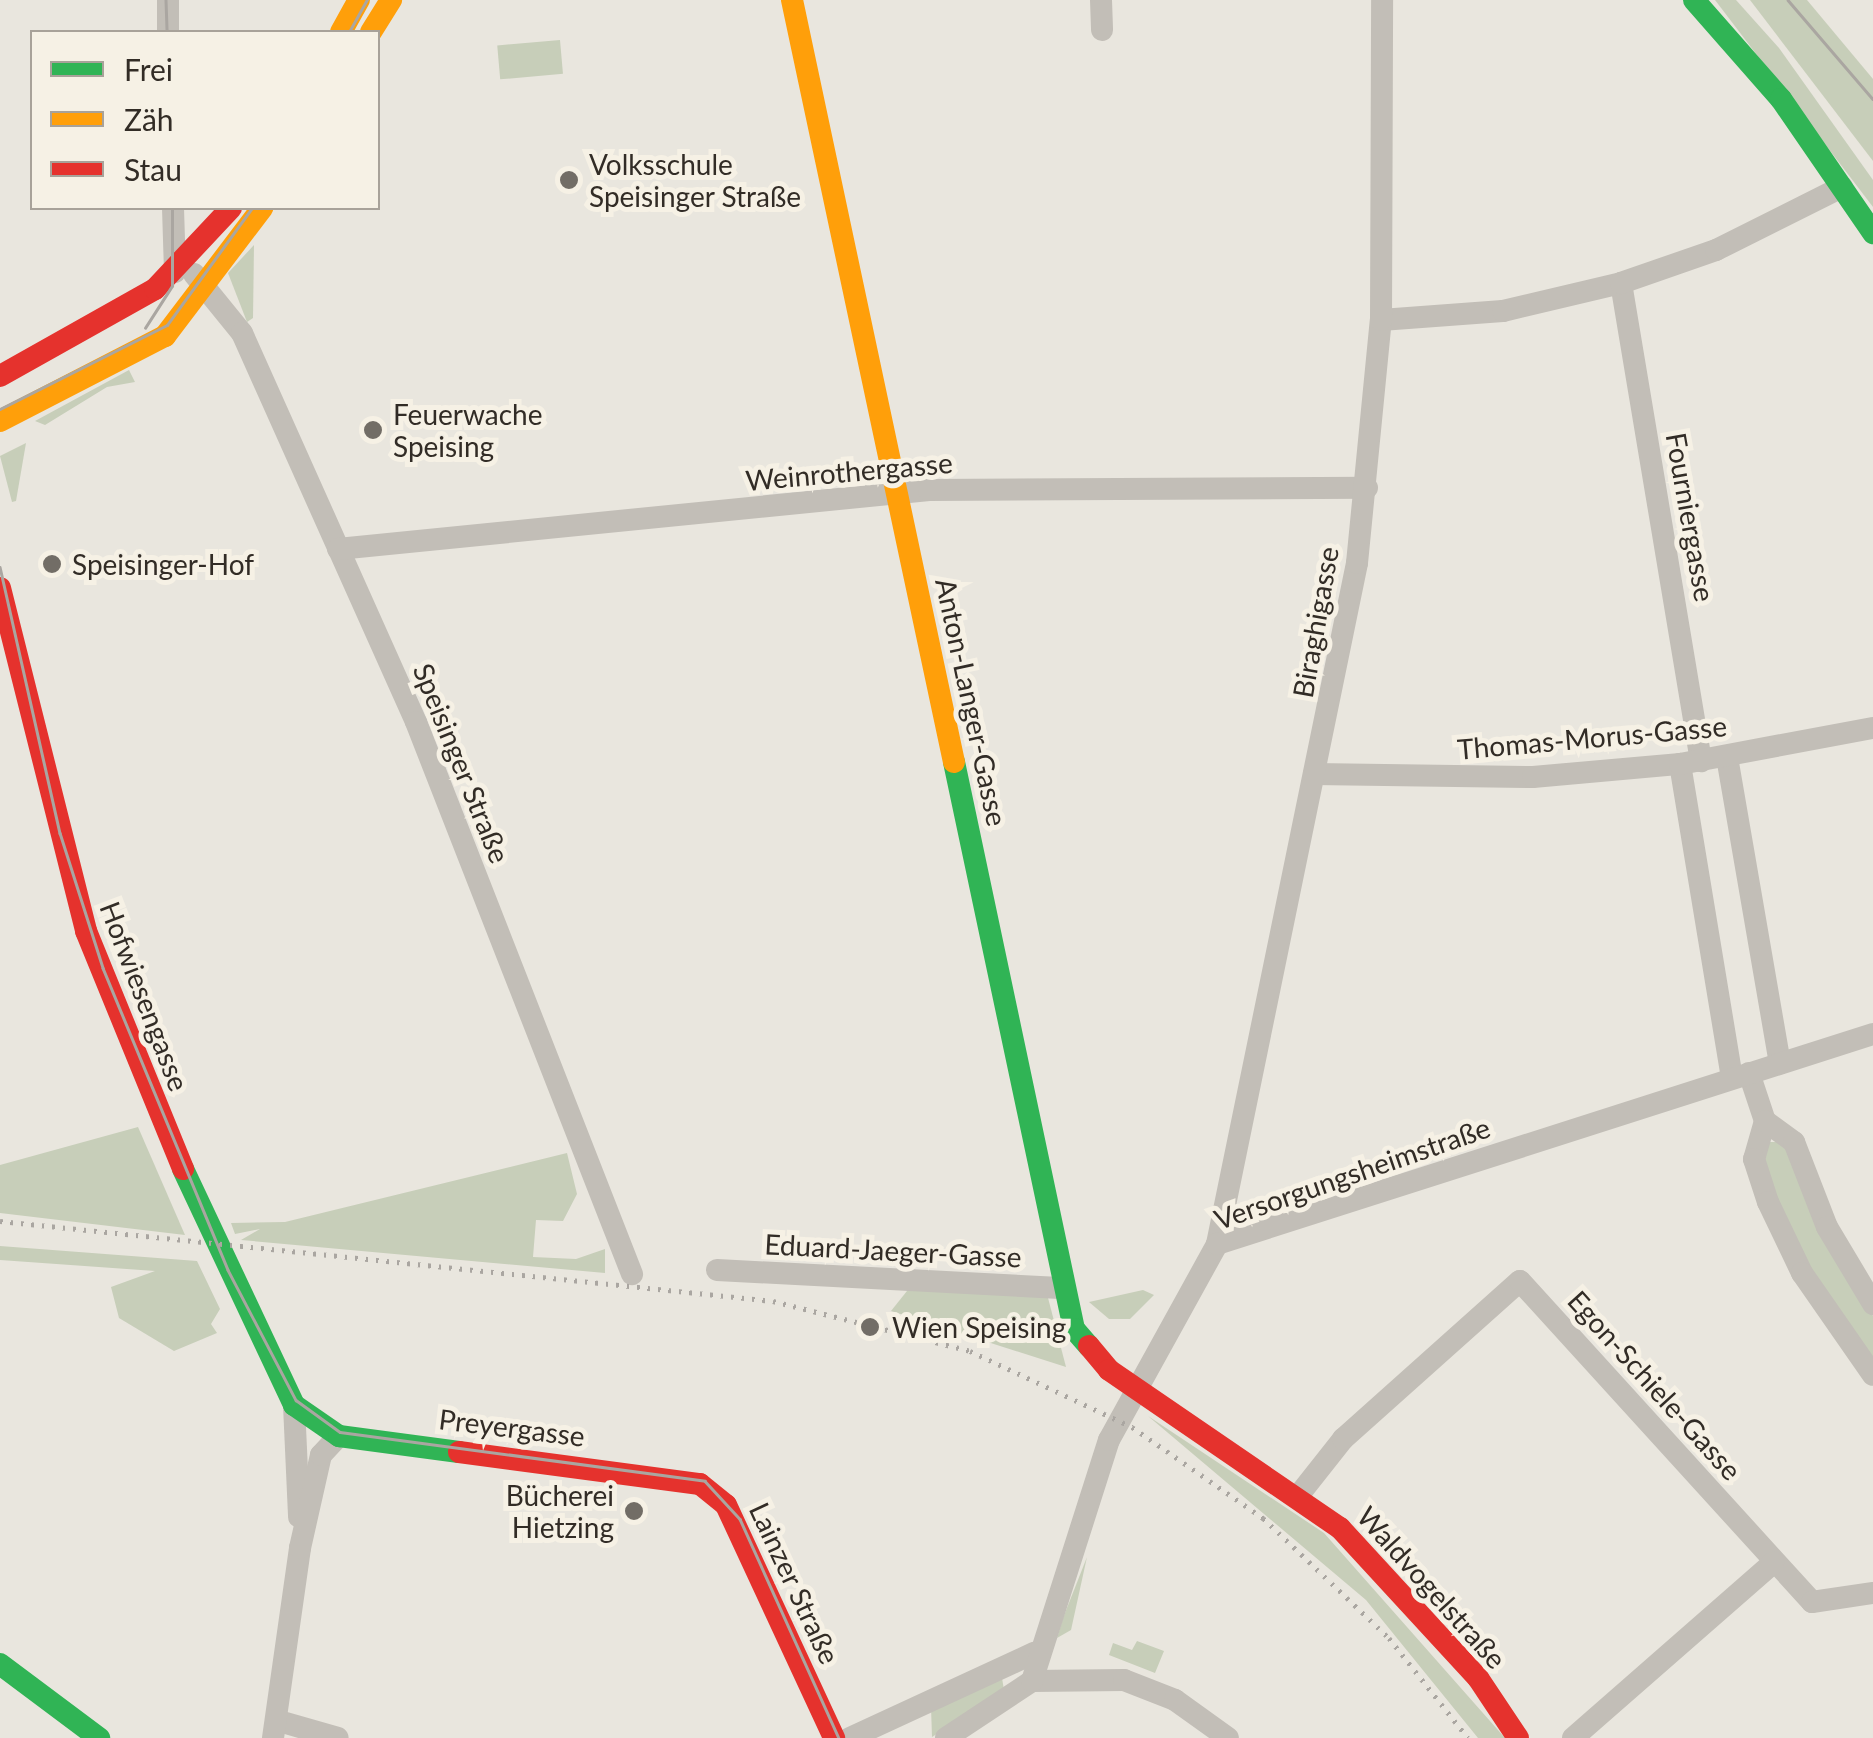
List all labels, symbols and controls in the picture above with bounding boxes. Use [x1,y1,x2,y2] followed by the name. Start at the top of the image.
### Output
[30,30,380,210] legend
[124,51,173,87] text: Frei
[124,101,174,137] text: Zäh
[589,147,802,213] place label: Volksschule Speisinger Straße
[124,151,182,187] text: Stau
[558,169,580,191] marker: Volksschule Speisinger Straße
[393,397,543,463] place label: Feuerwache Speising
[362,419,384,441] marker: Feuerwache Speising
[1660,430,1722,604] street label: Fourniergasse
[744,445,954,497] street label: Weinrothergasse
[1285,544,1345,700] street label: Biraghigasse
[72,547,254,581] place label: Speisinger-Hof
[41,553,63,575] marker: Speisinger-Hof
[929,575,1015,829] street label: Anton-Langer-Gasse
[407,658,517,868] street label: Speisinger Straße
[1456,708,1728,766] street label: Thomas-Morus-Gasse
[94,897,196,1095] street label: Hofwiesengasse
[1210,1110,1494,1236] street label: Versorgungsheimstraße
[764,1226,1022,1274] street label: Eduard-Jaeger-Gasse
[1561,1284,1749,1486] street label: Egon-Schiele-Gasse
[892,1310,1066,1344] place label: Wien Speising
[857,1314,883,1340] marker: Wien Speising
[437,1401,587,1453] street label: Preyergasse
[506,1478,614,1544] place label: Bücherei Hietzing
[743,1497,847,1669] street label: Lainzer Straße
[1351,1499,1513,1675] street label: Waldvogelstraße
[623,1500,645,1522] marker: Bücherei Hietzing

